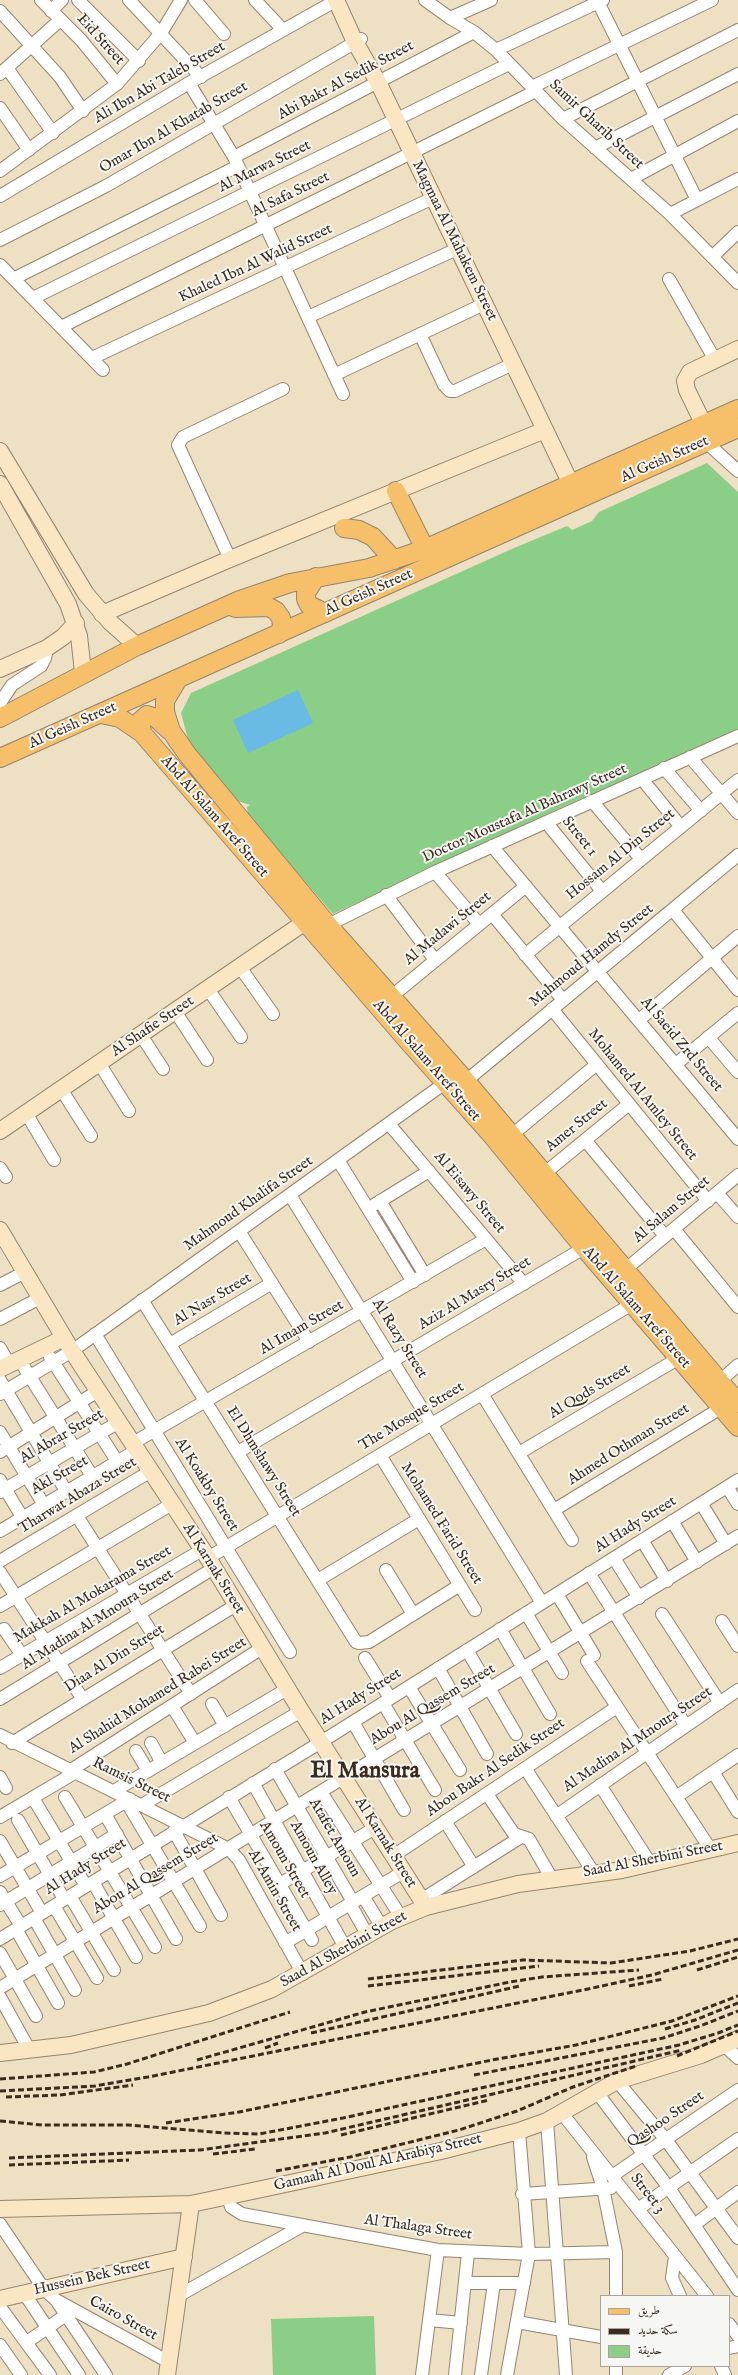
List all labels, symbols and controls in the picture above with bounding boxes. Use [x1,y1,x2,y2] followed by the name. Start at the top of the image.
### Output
[72,11,128,69] street label: Eid Street
[91,38,229,128] street label: Ali Ibn Abi Taleb Street
[275,38,417,124] street label: Abi Bakr Al Sedik Street
[545,76,647,174] street label: Samir Gharib Street
[97,78,251,178] street label: Omar Ibn Al Khatab Street
[216,137,314,197] street label: Al Marwa Street
[407,158,501,324] street label: Magmaa Al Mahakem Street
[249,168,333,222] street label: Al Safa Street
[176,221,336,307] street label: Khaled Ibn Al Walid Street
[618,433,712,487] street label: Al Geish Street
[322,566,416,620] street label: Al Geish Street
[26,699,120,753] street label: Al Geish Street
[156,753,272,881] street label: Abd Al Salam Aref Street
[420,761,630,867] street label: Doctor Moustafa Al Bahrawy Street
[563,806,679,904] street label: Hossam Al Din Street
[557,813,601,861] street label: Street 1
[401,888,495,970] street label: Al Madawi Street
[527,901,657,1011] street label: Mahmoud Hamdy Street
[108,993,198,1061] street label: Al Shafie Street
[636,994,726,1096] street label: Al Saeid Zrd Street
[368,997,484,1125] street label: Abd Al Salam Aref Street
[583,1026,701,1164] street label: Mohamed Al Amley Street
[542,1096,612,1156] street label: Amer Street
[430,1148,508,1238] street label: Al Eisawy Street
[181,1153,317,1255] street label: Mahmoud Khalifa Street
[630,1173,714,1247] street label: Al Salam Street
[578,1244,694,1372] street label: Abd Al Salam Aref Street
[415,1253,535,1335] street label: Aziz Al Masry Street
[171,1270,255,1330] street label: Al Nasr Street
[367,1296,431,1382] street label: Al Razy Street
[257,1297,347,1359] street label: Al Imam Street
[546,1361,634,1423] street label: Al Qods Street
[356,1379,468,1455] street label: The Mosque Street
[565,1400,693,1490] street label: Ahmed Othman Street
[222,1404,304,1520] street label: El Dhmshawy Street
[17,1406,107,1468] street label: Al Abrar Street
[170,1435,242,1535] street label: Al Koakby Street
[28,1453,92,1499] street label: Akl Street
[16,1454,140,1538] street label: Tharwat Abaza Street
[396,1460,486,1588] street label: Mohamed Farid Street
[592,1493,680,1557] street label: Al Hady Street
[178,1520,248,1618] street label: Al Karnak Street
[11,1542,175,1648] street label: Makkah Al Mokarama Street
[19,1566,177,1674] street label: Al Madina Al Mnoura Street
[62,1621,168,1697] street label: Diaa Al Din Street
[66,1634,250,1758] street label: Al Shahid Mohamed Rabei Street
[367,1660,499,1750] street label: Abou Al Qassem Street
[317,1665,405,1729] street label: Al Hady Street
[560,1683,716,1797] street label: Al Madina Al Mnoura Street
[423,1715,569,1821] street label: Abou Bakr Al Sedik Street
[89,1754,173,1808] street label: Ramsis Street
[310,1758,420,1786] district label: El Mansura
[350,1794,420,1892] street label: Al Karnak Street
[304,1795,364,1881] street label: Atafet Amoun
[255,1818,313,1902] street label: Amoun Street
[285,1818,341,1898] street label: Amoun Alley
[90,1829,222,1919] street label: Abou Al Qassem Street
[42,1835,130,1899] street label: Al Hady Street
[582,1838,724,1882] street label: Saad Al Sherbini Street
[243,1847,305,1935] street label: Al Amin Street
[278,1908,410,1992] street label: Saad Al Sherbini Street
[624,2088,708,2152] street label: Qashoo Street
[272,2130,484,2196] street label: Gamaah Al Doul Al Arabiya Street
[626,2170,668,2218] street label: Street 3
[363,2212,473,2244] street label: Al Thalaga Street
[32,2256,152,2300] street label: Hussein Bek Street
[86,2293,160,2345] street label: Cairo Street
[600,2295,730,2367] legend
[638,2303,660,2318] text: طريق
[638,2323,678,2338] text: سكة حديد
[638,2343,662,2358] text: حديقة

